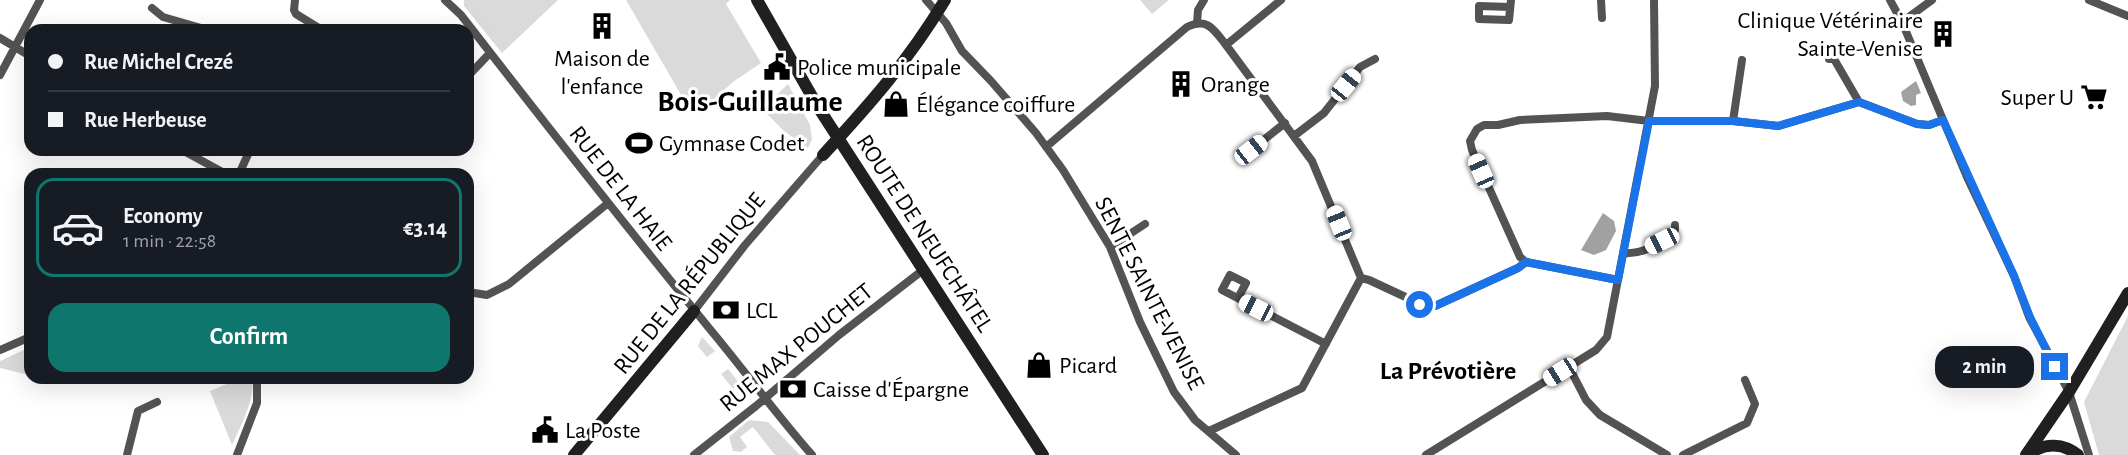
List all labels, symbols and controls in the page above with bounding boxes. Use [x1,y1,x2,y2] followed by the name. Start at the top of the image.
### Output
[1738,9,1923,61] place label: Clinique Vétérinaire Sainte-Venise
[587,11,617,41] building icon: Maison de l'enfance
[1928,19,1958,49] building icon: Clinique Vétérinaire Sainte-Venise
[554,47,650,99] place label: Maison de l'enfance
[84,51,233,73] text: Rue Michel Crezé
[762,52,792,82] public building icon: Police municipale
[797,56,961,80] place label: Police municipale
[1328,65,1364,105] car
[1166,69,1196,99] building icon: Orange
[1201,73,1270,97] place label: Orange
[2079,82,2109,112] supermarket icon: Super U
[2000,86,2074,110] place label: Super U
[657,87,843,117] district label: Bois-Guillaume
[881,89,911,119] shop icon: Élégance coiffure
[916,91,1075,117] place label: Élégance coiffure
[84,109,207,131] text: Rue Herbeuse
[564,122,676,256] street label: RUE DE LA HAIE
[624,128,654,158] sports icon: Gymnase Codet
[852,130,998,336] street label: ROUTE DE NEUFCHÂTEL
[659,132,805,156] place label: Gymnase Codet
[1231,132,1271,168] car
[1465,151,1497,191] car
[608,187,770,379] street label: RUE DE LA RÉPUBLIQUE
[1090,193,1208,394] street label: SENTE SAINTE-VENISE
[51,201,105,255] icon: car
[1324,203,1354,243] car
[123,205,203,227] text: Economy
[403,217,447,239] text: €3.14
[1642,225,1682,257] car
[123,231,216,251] text: 1 min · 22:58
[716,279,878,417] street label: RUE MAX POUCHET
[1406,291,1433,318] route start
[1236,292,1276,324] car
[711,295,741,325] bank icon: LCL
[746,299,778,323] place label: LCL
[48,303,450,372] button: Confirm
[1935,346,2034,388] callout: 2 min
[1024,350,1054,380] shop icon: Picard
[2041,353,2068,380] route end
[1059,354,1117,378] place label: Picard
[1540,355,1580,389] car
[1962,357,2007,377] text: 2 min
[1380,358,1516,384] district label: La Prévotière
[778,374,808,404] bank icon: Caisse d'Épargne
[813,376,969,402] place label: Caisse d'Épargne
[530,415,560,445] public building icon: La Poste
[565,419,641,443] place label: La Poste

